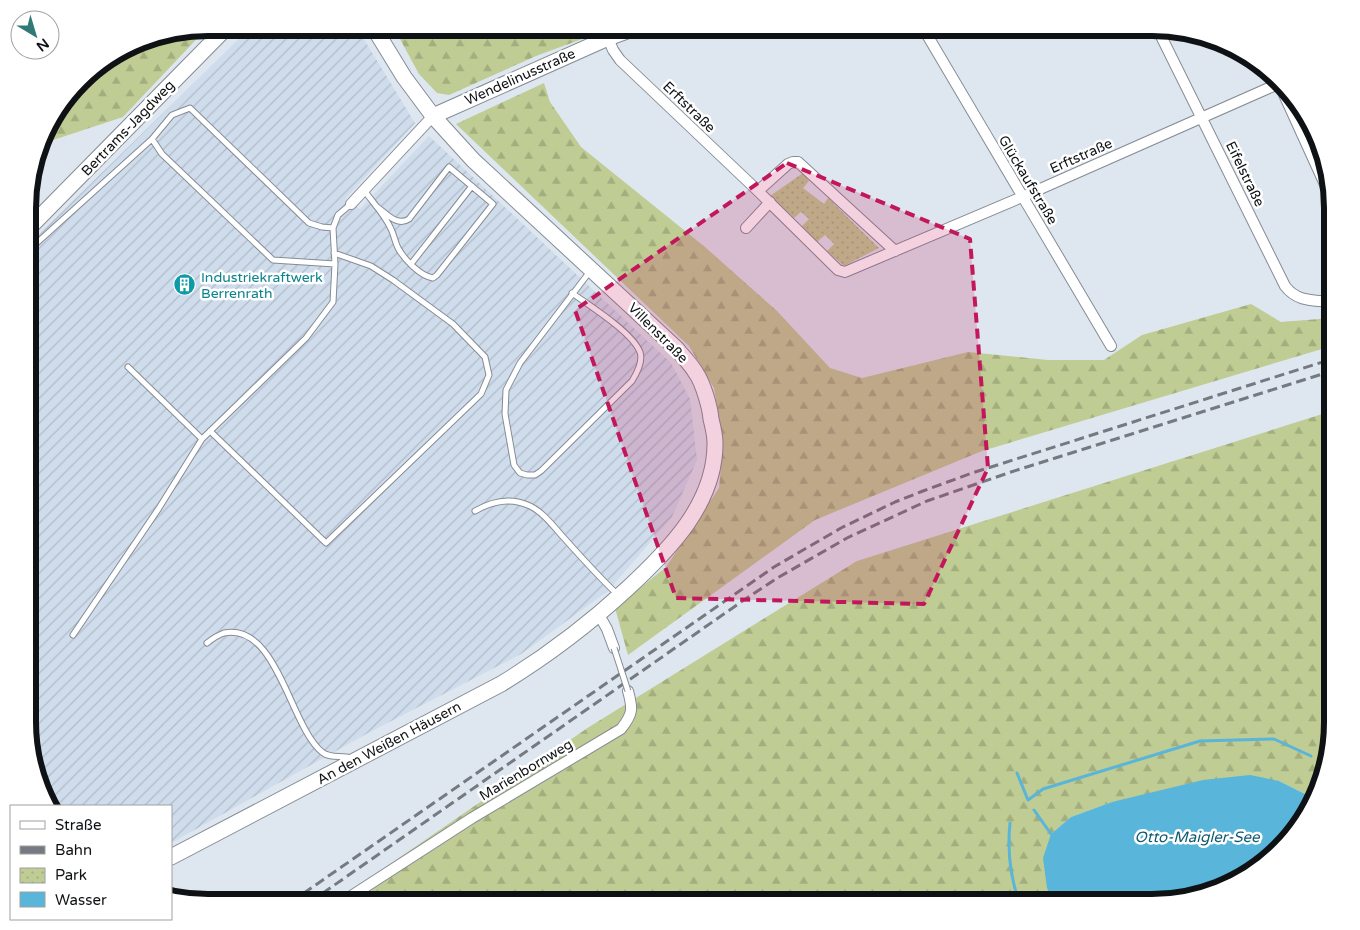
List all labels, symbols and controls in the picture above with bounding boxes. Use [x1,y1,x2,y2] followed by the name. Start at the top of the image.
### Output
[10,10,60,60] north arrow
[33,35,52,55] text: N
[462,45,578,109] street label: Wendelinusstraße
[78,77,178,179] street label: Bertrams-Jagdweg
[659,78,719,136] street label: Erftstraße
[995,132,1061,228] street label: Glückaufstraße
[1047,135,1115,177] street label: Erftstraße
[1222,139,1268,209] street label: Eifelstraße
[201,269,323,302] place label: Industriekraftwerk Berrenrath
[173,273,197,297] building icon: Industriekraftwerk Berrenrath
[624,299,692,367] street label: Villenstraße
[314,698,464,788] street label: An den Weißen Häusern
[476,736,576,804] street label: Marienbornweg
[10,805,172,920] legend
[55,816,101,834] text: Straße
[1135,828,1261,846] water label: Otto-Maigler-See
[55,841,92,859] text: Bahn
[55,866,87,884] text: Park
[55,891,107,909] text: Wasser

